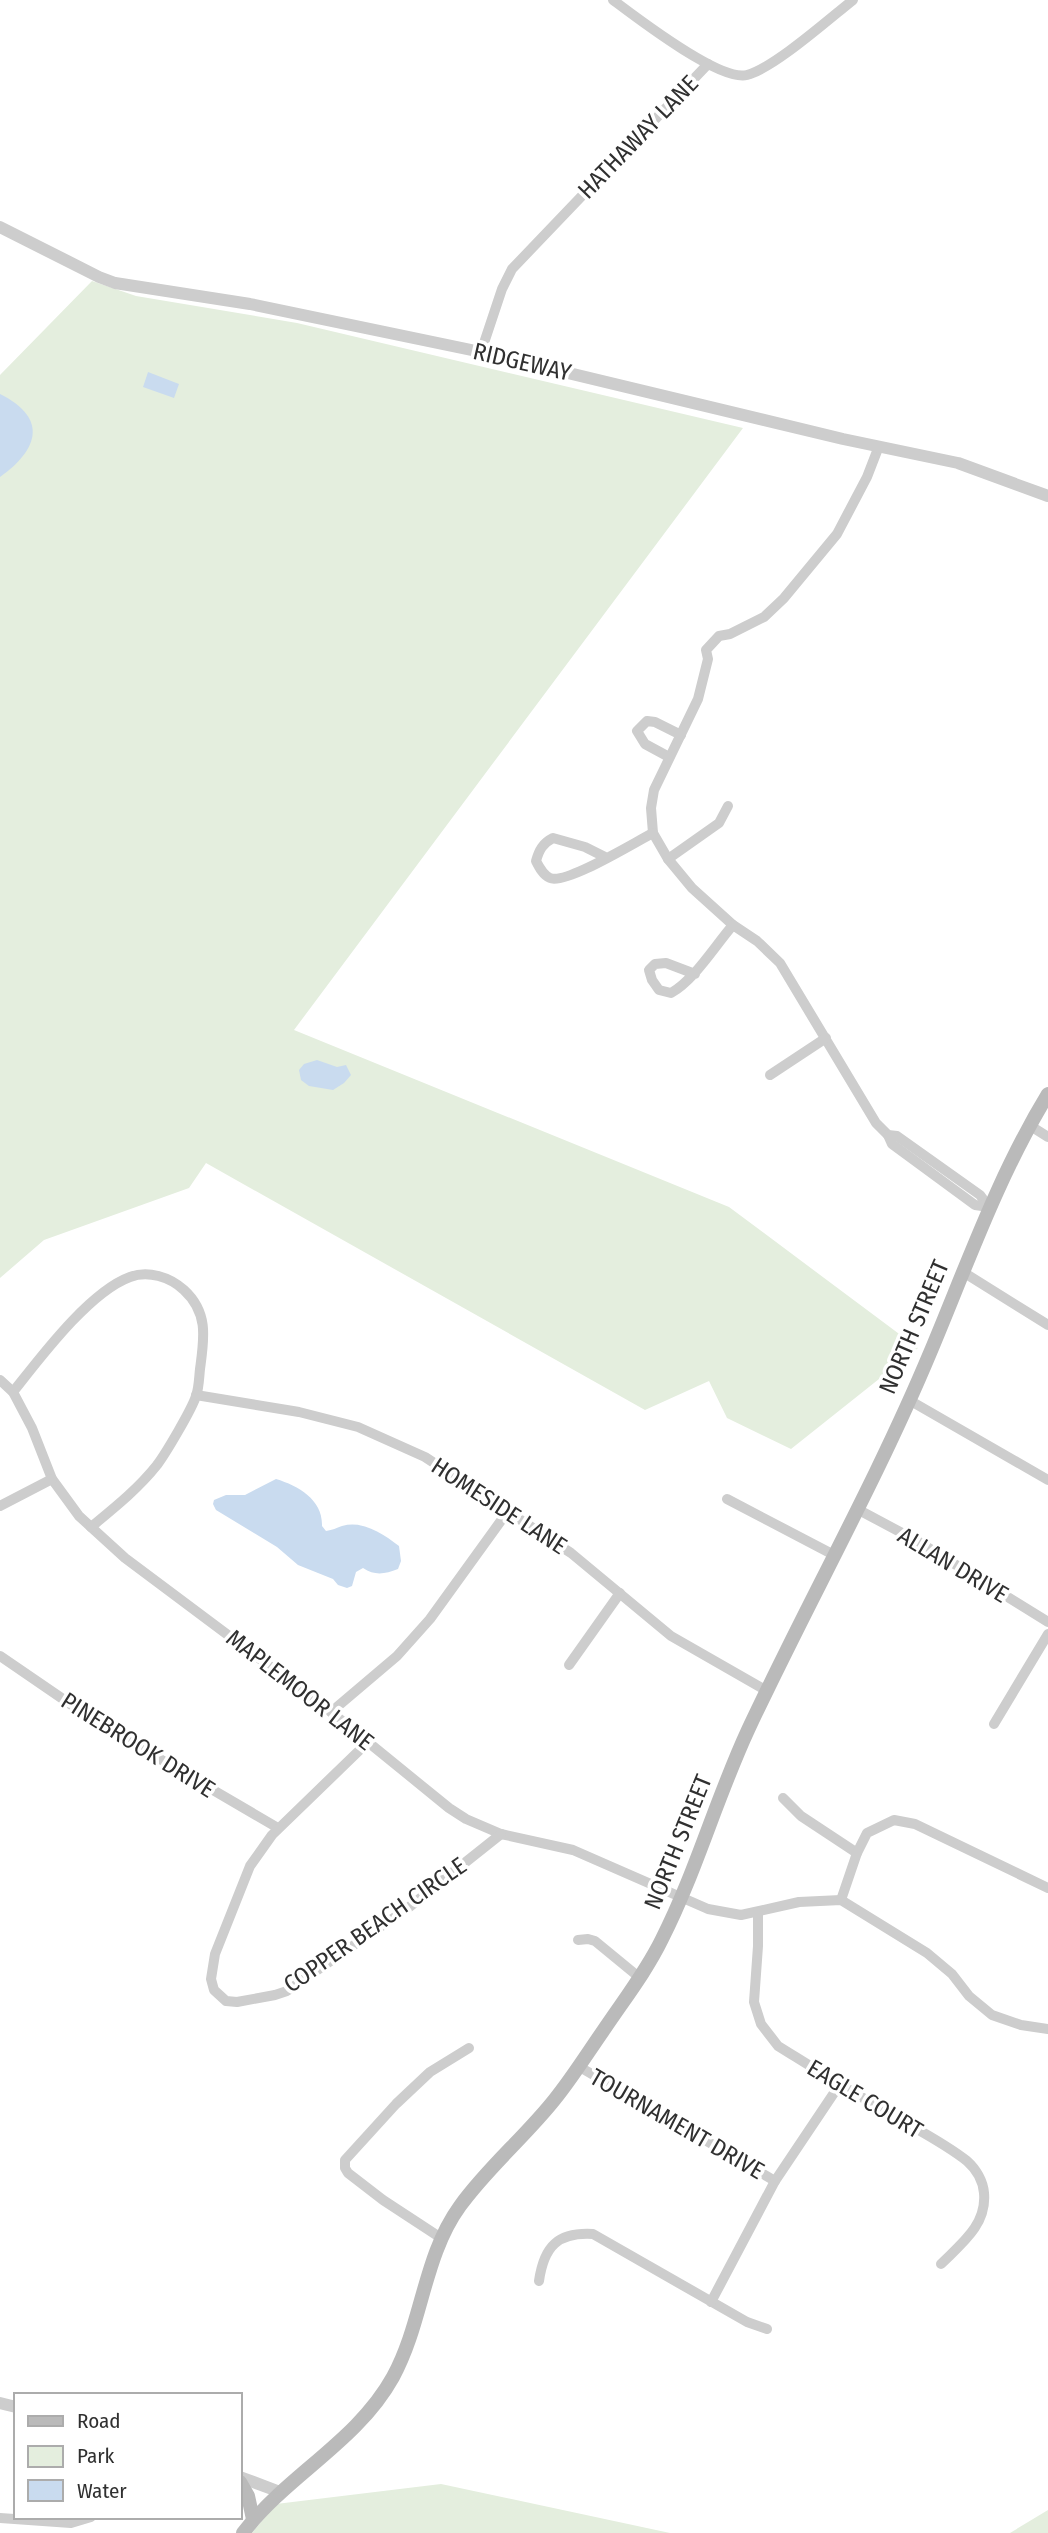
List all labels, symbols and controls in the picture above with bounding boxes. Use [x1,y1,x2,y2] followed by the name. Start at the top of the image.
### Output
[572,70,704,204] street label: HATHAWAY LANE
[470,337,574,387] street label: RIDGEWAY
[873,1256,955,1398] street label: NORTH STREET
[426,1452,572,1560] street label: HOMESIDE LANE
[893,1521,1013,1609] street label: ALLAN DRIVE
[221,1624,379,1756] street label: MAPLEMOOR LANE
[56,1687,220,1803] street label: PINEBROOK DRIVE
[638,1771,718,1913] street label: NORTH STREET
[278,1851,472,1999] street label: COPPER BEACH CIRCLE
[802,2054,928,2144] street label: EAGLE COURT
[585,2063,769,2185] street label: TOURNAMENT DRIVE
[14,2393,242,2519] legend
[77,2408,121,2434] text: Road
[77,2443,115,2469] text: Park
[77,2478,127,2504] text: Water

